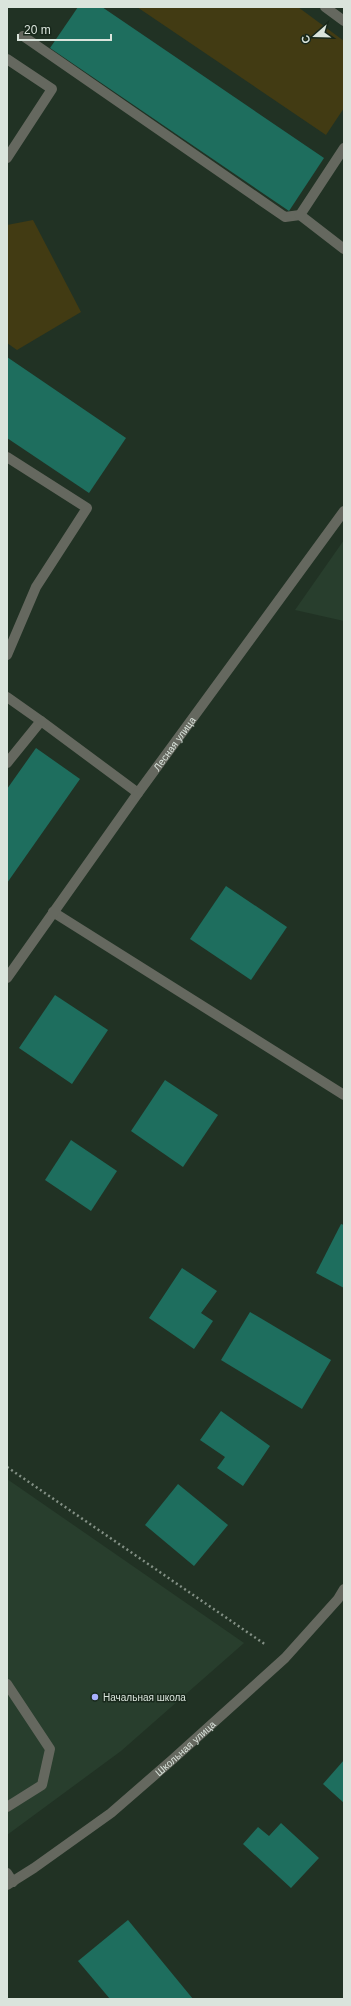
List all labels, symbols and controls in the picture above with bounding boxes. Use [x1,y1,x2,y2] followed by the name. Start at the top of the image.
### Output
[18,16,111,42] scale bar
[295,16,335,56] north arrow
[24,23,51,37] text: 20 m
[299,34,313,45] text: С
[151,714,198,773] street label: Лесная улица
[90,1692,100,1702] marker: Начальная школа
[103,1692,186,1703] place label: Начальная школа
[153,1718,218,1778] street label: Школьная улица

